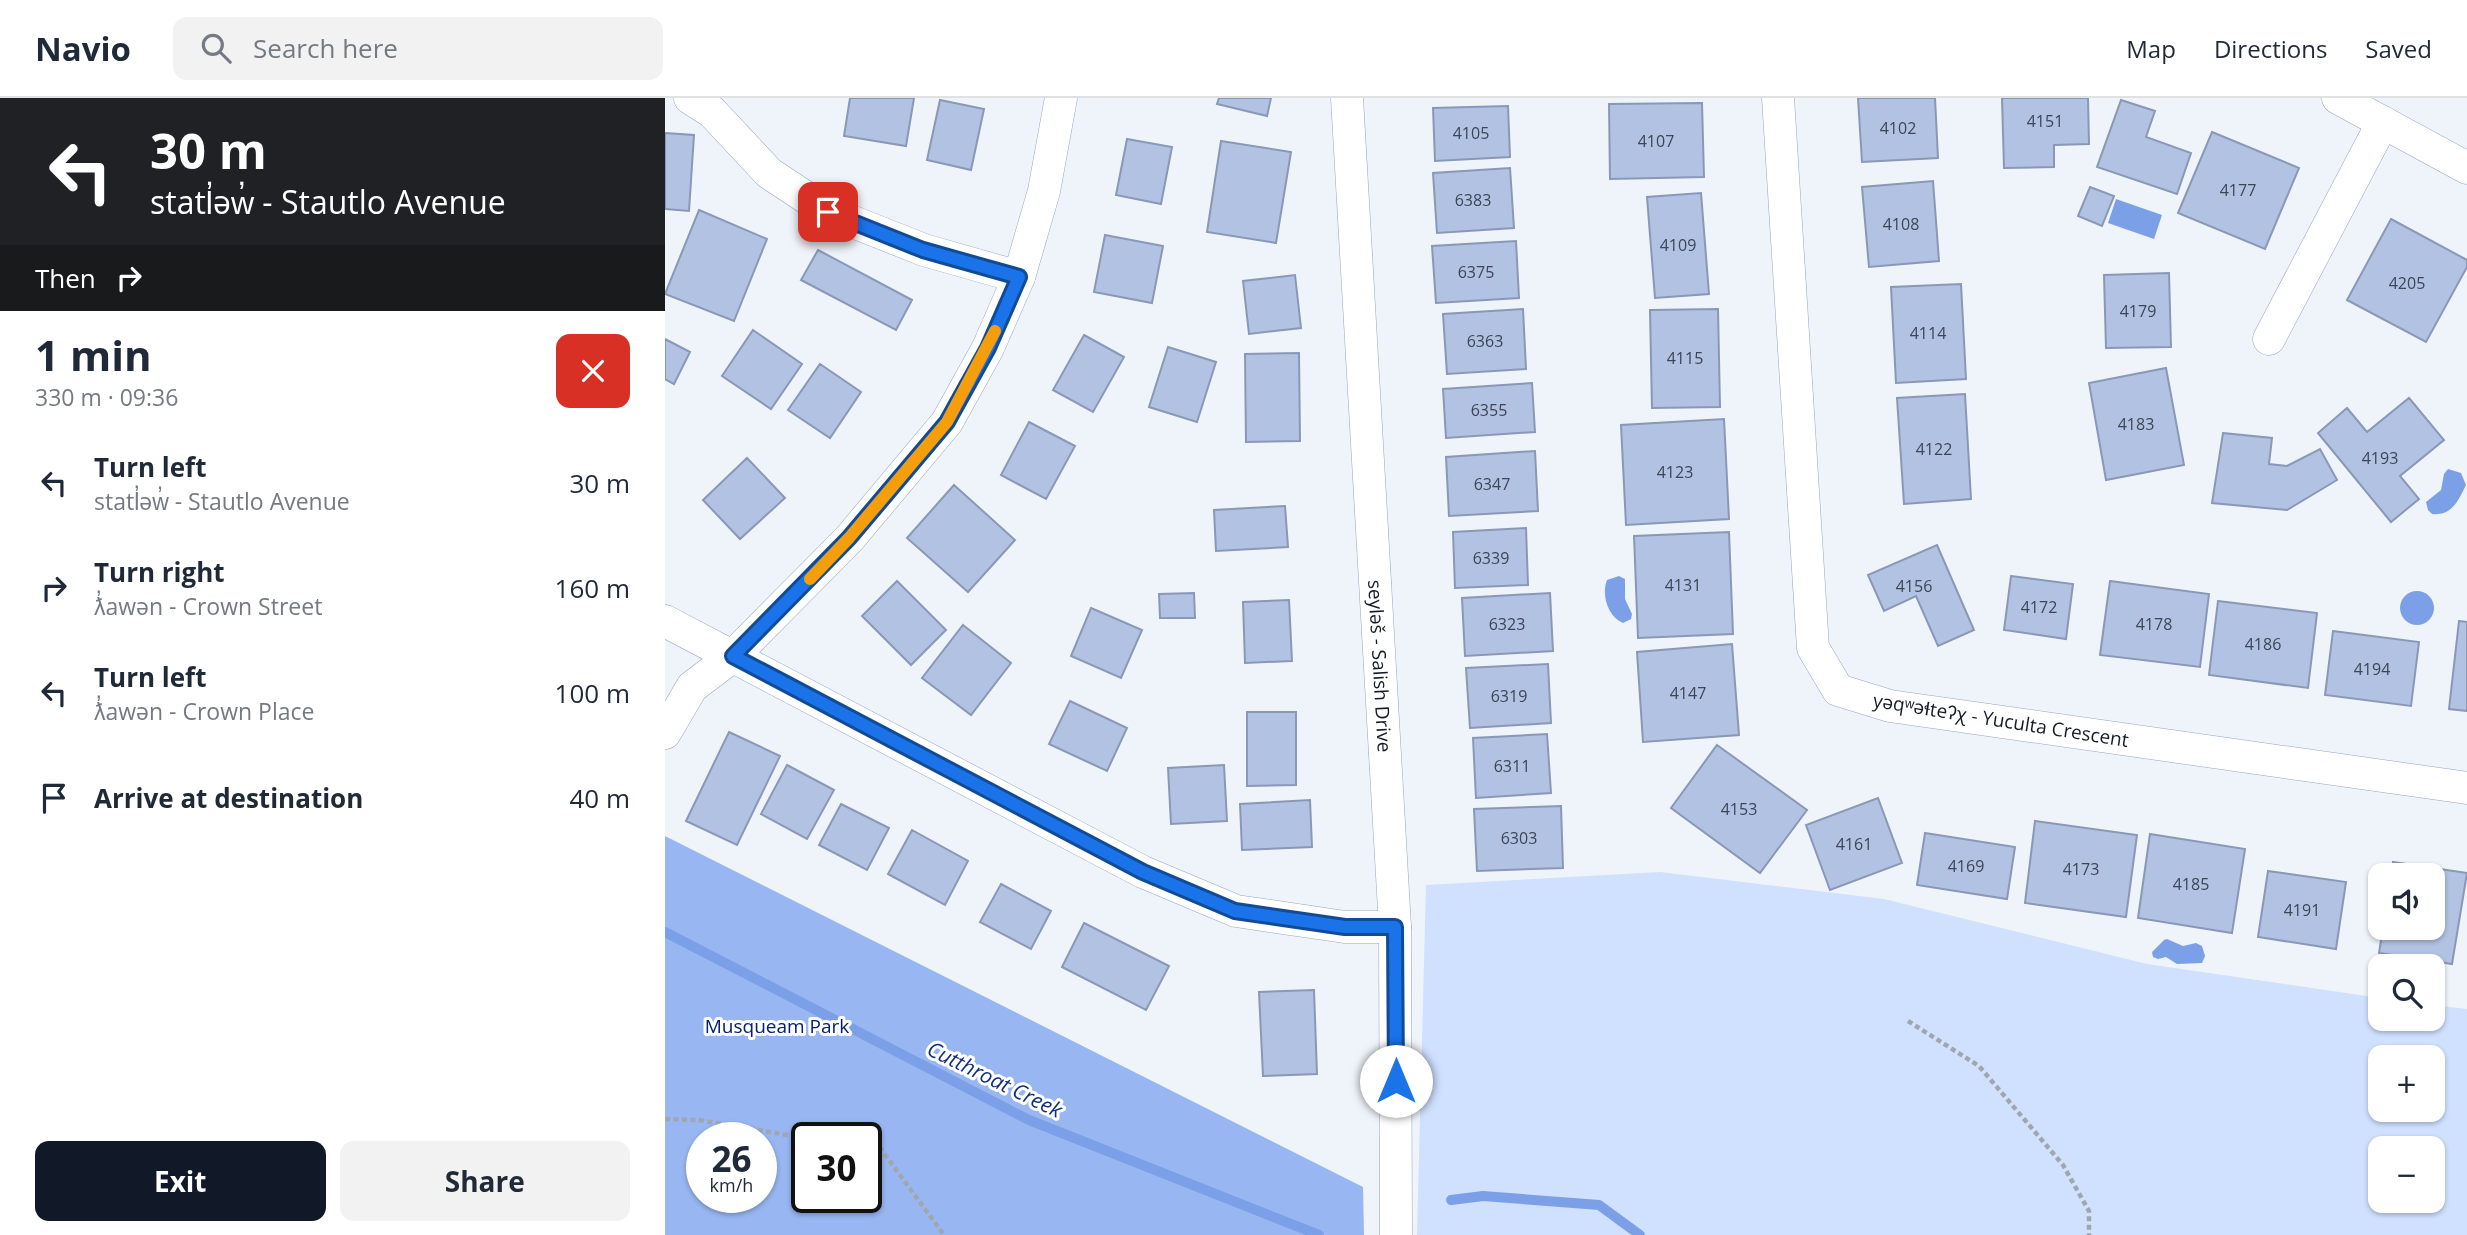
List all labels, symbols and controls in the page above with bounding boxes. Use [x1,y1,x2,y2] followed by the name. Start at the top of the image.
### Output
[173,17,663,80] search box
[35,26,131,71] text: Navio
[197,29,235,67] icon: search
[253,30,398,66] text: Search here
[2126,32,2176,65] text: Map
[2214,32,2327,65] text: Directions
[2365,32,2432,65] text: Saved
[2027,110,2063,132] house number: 4151
[150,117,267,183] text: 30 m
[1880,117,1916,139] house number: 4102
[1453,122,1489,144] house number: 4105
[35,126,126,217] icon: left
[1638,130,1674,152] house number: 4107
[2220,179,2256,201] house number: 4177
[150,180,506,223] text: statl̓əw̓ - Stautlo Avenue
[798,182,858,242] pin
[1455,189,1491,211] house number: 6383
[809,193,847,231] icon: arrive
[1883,213,1919,235] house number: 4108
[1660,234,1696,256] house number: 4109
[110,259,148,297] icon: right
[35,260,96,296] text: Then
[1458,261,1494,283] house number: 6375
[2389,272,2425,294] house number: 4205
[2120,300,2156,322] house number: 4179
[1910,322,1946,344] house number: 4114
[35,326,152,383] text: 1 min
[1467,330,1503,352] house number: 6363
[556,334,630,408] button: close
[1667,347,1703,369] house number: 4115
[35,381,178,413] text: 330 m · 09:36
[1471,399,1507,421] house number: 6355
[2118,413,2154,435] house number: 4183
[1916,438,1952,460] house number: 4122
[2362,447,2398,469] house number: 4193
[94,449,206,485] text: Turn left
[1657,461,1693,483] house number: 4123
[35,464,73,502] icon: left
[569,465,630,501] text: 30 m
[1474,473,1510,495] house number: 6347
[94,485,350,517] text: statl̓əw̓ - Stautlo Avenue
[1473,547,1509,569] house number: 6339
[94,554,225,590] text: Turn right
[35,569,73,607] icon: right
[555,570,630,606] text: 160 m
[1665,574,1701,596] house number: 4131
[1896,575,1932,597] house number: 4156
[1362,579,1398,753] street label: seyləš - Salish Drive
[94,590,322,622] text: ƛ̓awən - Crown Street
[2021,596,2057,618] house number: 4172
[1489,613,1525,635] house number: 6323
[2136,613,2172,635] house number: 4178
[2245,633,2281,655] house number: 4186
[2354,658,2390,680] house number: 4194
[94,659,206,695] text: Turn left
[35,674,73,712] icon: left
[555,675,630,711] text: 100 m
[1670,682,1706,704] house number: 4147
[1491,685,1527,707] house number: 6319
[1871,687,2131,753] street label: yəqʷəɬteʔχ - Yuculta Crescent
[94,695,314,727] text: ƛ̓awən - Crown Place
[1494,755,1530,777] house number: 6311
[35,779,73,817] icon: arrive
[94,780,363,816] text: Arrive at destination
[569,780,630,816] text: 40 m
[1721,798,1757,820] house number: 4153
[1501,827,1537,849] house number: 6303
[1836,833,1872,855] house number: 4161
[1948,855,1984,877] house number: 4169
[2063,858,2099,880] house number: 4173
[2368,863,2445,1213] map controls
[2368,863,2445,940] button: sound
[2173,873,2209,895] house number: 4185
[2284,899,2320,921] house number: 4191
[2368,954,2445,1031] button: search
[705,1013,849,1039] park label: Musqueam Park
[923,1034,1068,1124] water label: Cutthroat Creek
[1359,1044,1433,1118] position arrow
[2368,1045,2445,1122] button: +
[791,1122,882,1213] speed limit sign: 30
[711,1135,752,1182] text: 26
[2368,1136,2445,1213] button: −
[35,1141,326,1221] button: Exit
[340,1141,630,1221] button: Share
[710,1173,753,1197] text: km/h

